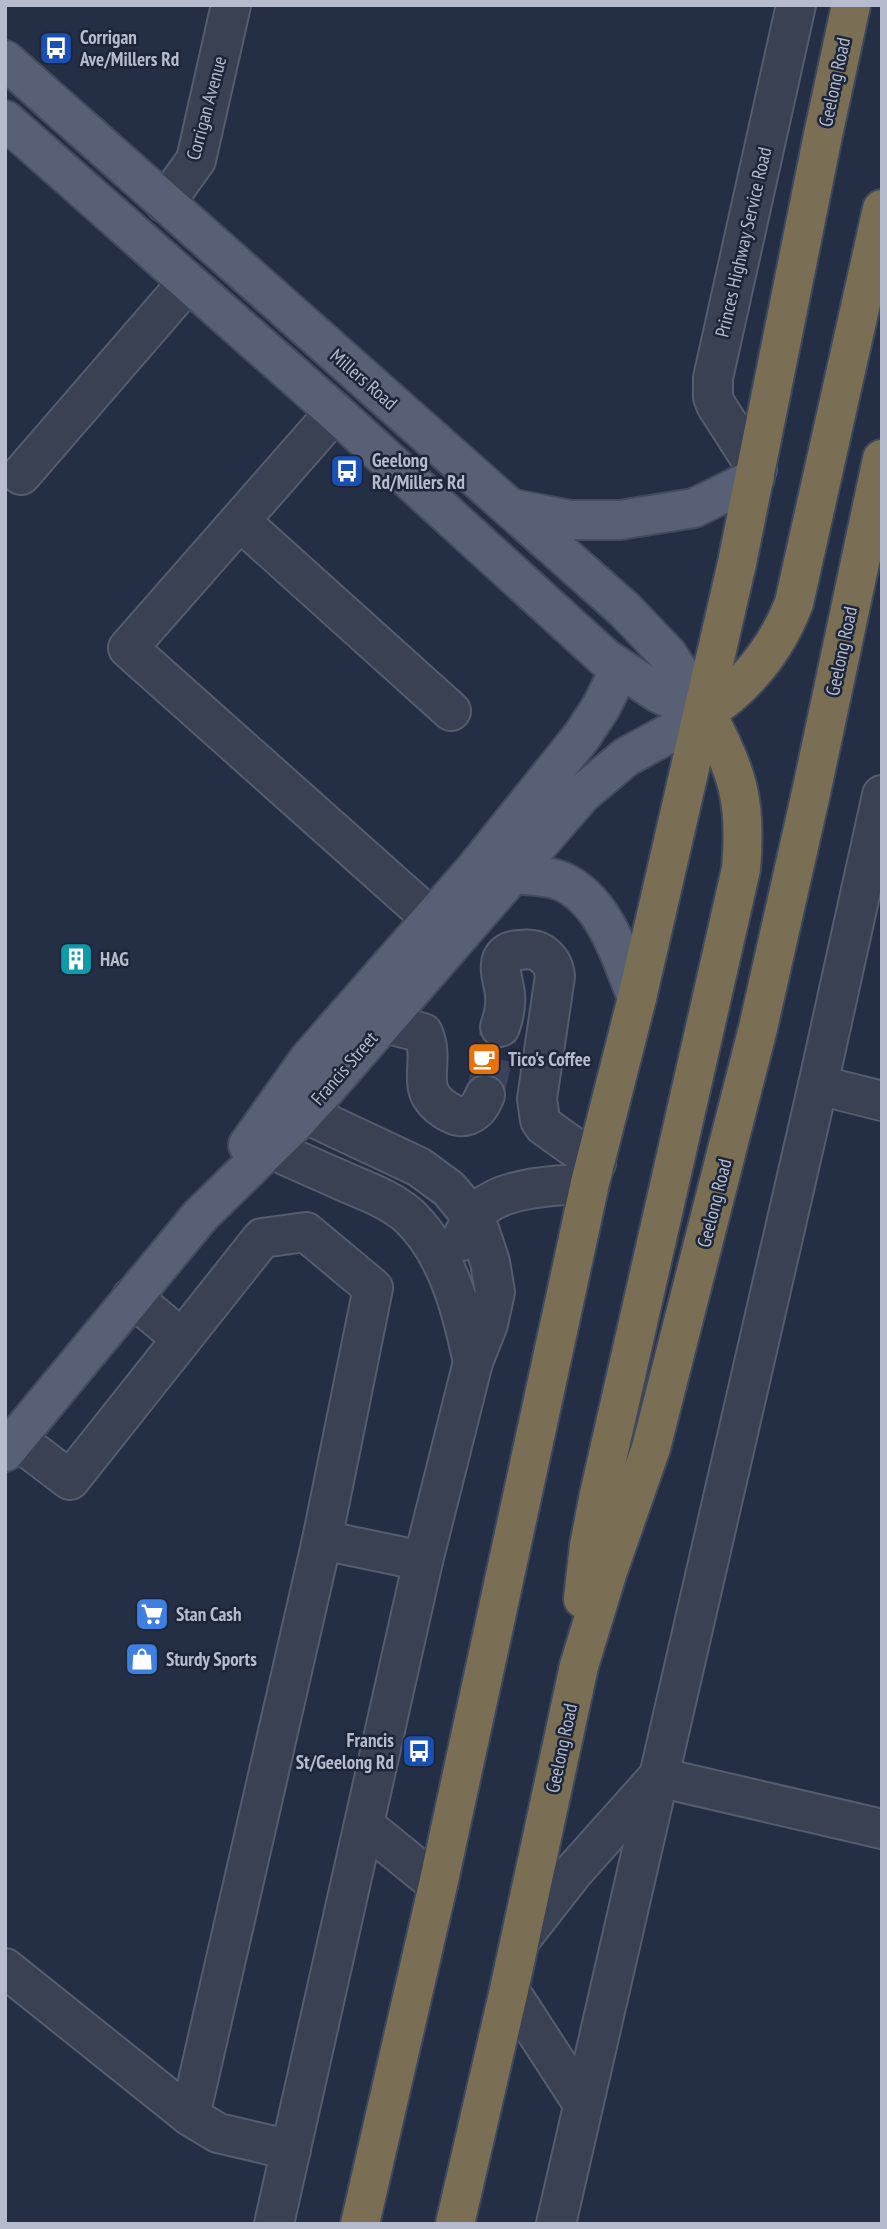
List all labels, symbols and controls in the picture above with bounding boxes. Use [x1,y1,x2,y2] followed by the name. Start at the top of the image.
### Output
[79,25,179,71] place label: Corrigan Ave/Millers Rd
[37,29,75,67] bus stop icon: Corrigan Ave/Millers Rd
[813,35,855,129] street label: Geelong Road
[181,53,231,163] street label: Corrigan Avenue
[709,145,777,339] street label: Princes Highway Service Road
[326,343,402,415] street label: Millers Road
[372,448,465,494] place label: Geelong Rd/Millers Rd
[328,452,366,490] bus stop icon: Geelong Rd/Millers Rd
[820,604,862,698] street label: Geelong Road
[57,940,95,978] building icon: HAG
[100,947,129,971] place label: HAG
[306,1026,383,1110] street label: Francis Street
[465,1040,503,1078] cafe icon: Tico's Coffee
[508,1047,591,1071] place label: Tico's Coffee
[691,1156,737,1250] street label: Geelong Road
[133,1595,171,1633] supermarket icon: Stan Cash
[176,1602,241,1626] place label: Stan Cash
[123,1640,161,1678] shop icon: Sturdy Sports
[166,1647,257,1671] place label: Sturdy Sports
[540,1701,582,1795] street label: Geelong Road
[296,1728,394,1774] place label: Francis St/Geelong Rd
[400,1732,438,1770] bus stop icon: Francis St/Geelong Rd

